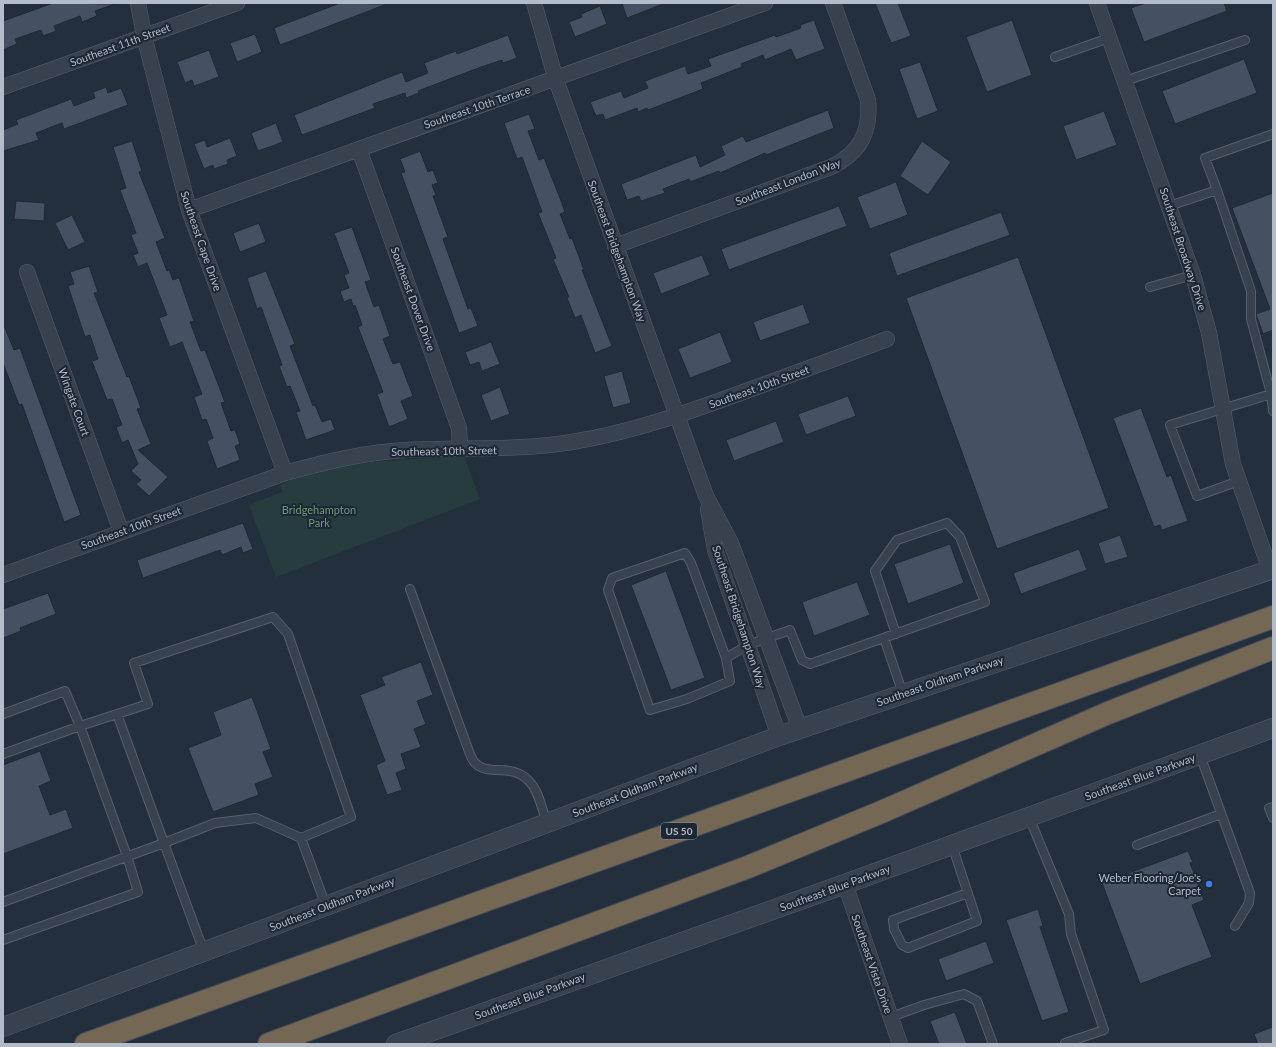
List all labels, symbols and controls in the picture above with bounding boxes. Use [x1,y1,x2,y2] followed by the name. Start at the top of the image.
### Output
[68,20,172,69] street label: Southeast 11th Street
[422,82,532,131] street label: Southeast 10th Terrace
[733,155,843,208] street label: Southeast London Way
[586,178,649,324] street label: Southeast Bridgehampton Way
[1157,186,1210,312] street label: Southeast Broadway Drive
[178,189,225,293] street label: Southeast Cape Drive
[389,245,438,353] street label: Southeast Dover Drive
[707,362,811,411] street label: Southeast 10th Street
[56,366,93,438] street label: Wingate Court
[391,443,497,458] street label: Southeast 10th Street
[79,503,183,552] street label: Southeast 10th Street
[282,503,356,529] park label: Bridgehampton Park
[710,544,769,690] street label: Southeast Bridgehampton Way
[875,653,1005,708] street label: Southeast Oldham Parkway
[1083,750,1197,803] street label: Southeast Blue Parkway
[570,759,700,819] street label: Southeast Oldham Parkway
[661,823,697,839] road number: US 50
[778,861,892,914] street label: Southeast Blue Parkway
[1099,871,1201,897] place label: Weber Flooring/Joe's Carpet
[267,873,397,933] street label: Southeast Oldham Parkway
[1204,879,1214,889] marker: Weber Flooring/Joe's Carpet
[849,913,896,1015] street label: Southeast Vista Drive
[473,969,587,1022] street label: Southeast Blue Parkway

